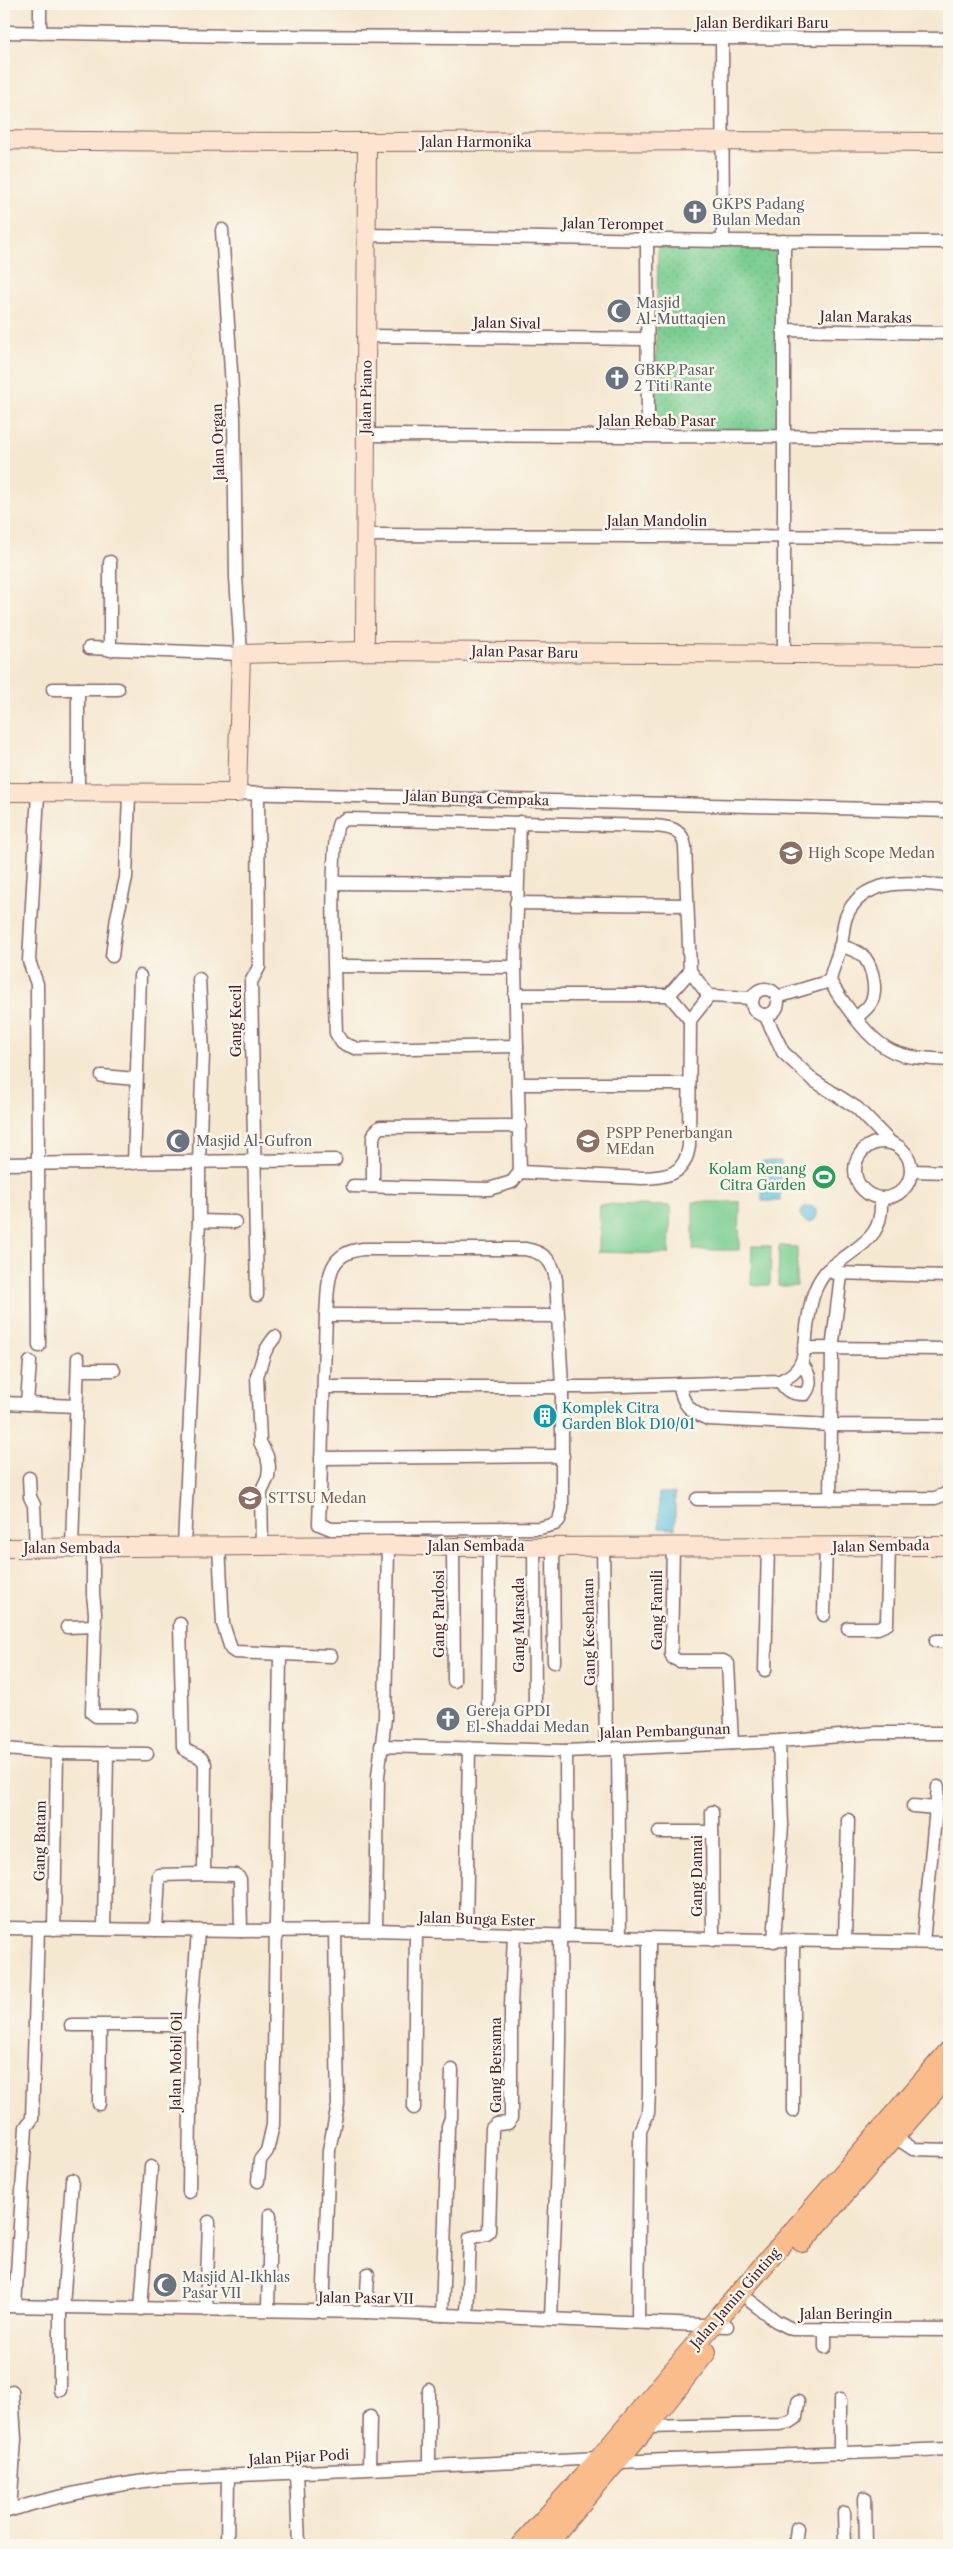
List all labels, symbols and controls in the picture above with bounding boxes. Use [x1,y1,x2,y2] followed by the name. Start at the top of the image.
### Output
[693,14,829,32] street label: Jalan Berdikari Baru
[418,133,532,151] street label: Jalan Harmonika
[712,195,805,229] place label: GKPS Padang Bulan Medan
[682,199,708,225] church icon: GKPS Padang Bulan Medan
[560,214,664,234] street label: Jalan Terompet
[635,294,726,328] place label: Masjid Al-Muttaqien
[606,298,632,324] mosque icon: Masjid Al-Muttaqien
[818,307,912,327] street label: Jalan Marakas
[471,313,541,333] street label: Jalan Sival
[356,360,376,436] street label: Jalan Piano
[634,361,714,395] place label: GBKP Pasar 2 Titi Rante
[604,365,630,391] church icon: GBKP Pasar 2 Titi Rante
[208,403,228,483] street label: Jalan Organ
[596,412,716,430] street label: Jalan Rebab Pasar
[605,512,708,530] street label: Jalan Mandolin
[469,642,579,662] street label: Jalan Pasar Baru
[402,786,550,810] street label: Jalan Bunga Cempaka
[778,840,804,866] school or university icon: High Scope Medan
[808,844,935,862] place label: High Scope Medan
[227,985,245,1057] street label: Gang Kecil
[606,1124,733,1158] place label: PSPP Penerbangan MEdan
[165,1128,191,1154] mosque icon: Masjid Al-Gufron
[575,1128,601,1154] school or university icon: PSPP Penerbangan MEdan
[196,1132,313,1150] place label: Masjid Al-Gufron
[708,1160,807,1194] place label: Kolam Renang Citra Garden
[811,1164,837,1190] sports icon: Kolam Renang Citra Garden
[562,1399,695,1433] place label: Komplek Citra Garden Blok D10/01
[532,1403,558,1429] building icon: Komplek Citra Garden Blok D10/01
[237,1485,263,1511] school or university icon: STTSU Medan
[268,1489,367,1507] place label: STTSU Medan
[830,1536,930,1556] street label: Jalan Sembada
[425,1537,525,1555] street label: Jalan Sembada
[21,1539,121,1557] street label: Jalan Sembada
[430,1570,448,1658] street label: Gang Pardosi
[648,1570,666,1650] street label: Gang Famili
[510,1577,528,1673] street label: Gang Marsada
[579,1578,599,1686] street label: Gang Kesehatan
[466,1702,590,1736] place label: Gereja GPDI El-Shaddai Medan
[435,1706,461,1732] church icon: Gereja GPDI El-Shaddai Medan
[597,1720,731,1742] street label: Jalan Pembangunan
[30,1800,50,1882] street label: Gang Batam
[688,1835,706,1917] street label: Gang Damai
[417,1908,535,1930] street label: Jalan Bunga Ester
[166,2011,186,2113] street label: Jalan Mobil Oil
[487,2016,505,2113] street label: Gang Bersama
[685,2243,784,2354] street label: Jalan Jamin Ginting
[182,2268,290,2302] place label: Masjid Al-Ikhlas Pasar VII
[152,2272,178,2298] mosque icon: Masjid Al-Ikhlas Pasar VII
[316,2288,414,2308] street label: Jalan Pasar VII
[797,2305,893,2323] street label: Jalan Beringin
[246,2445,350,2469] street label: Jalan Pijar Podi

